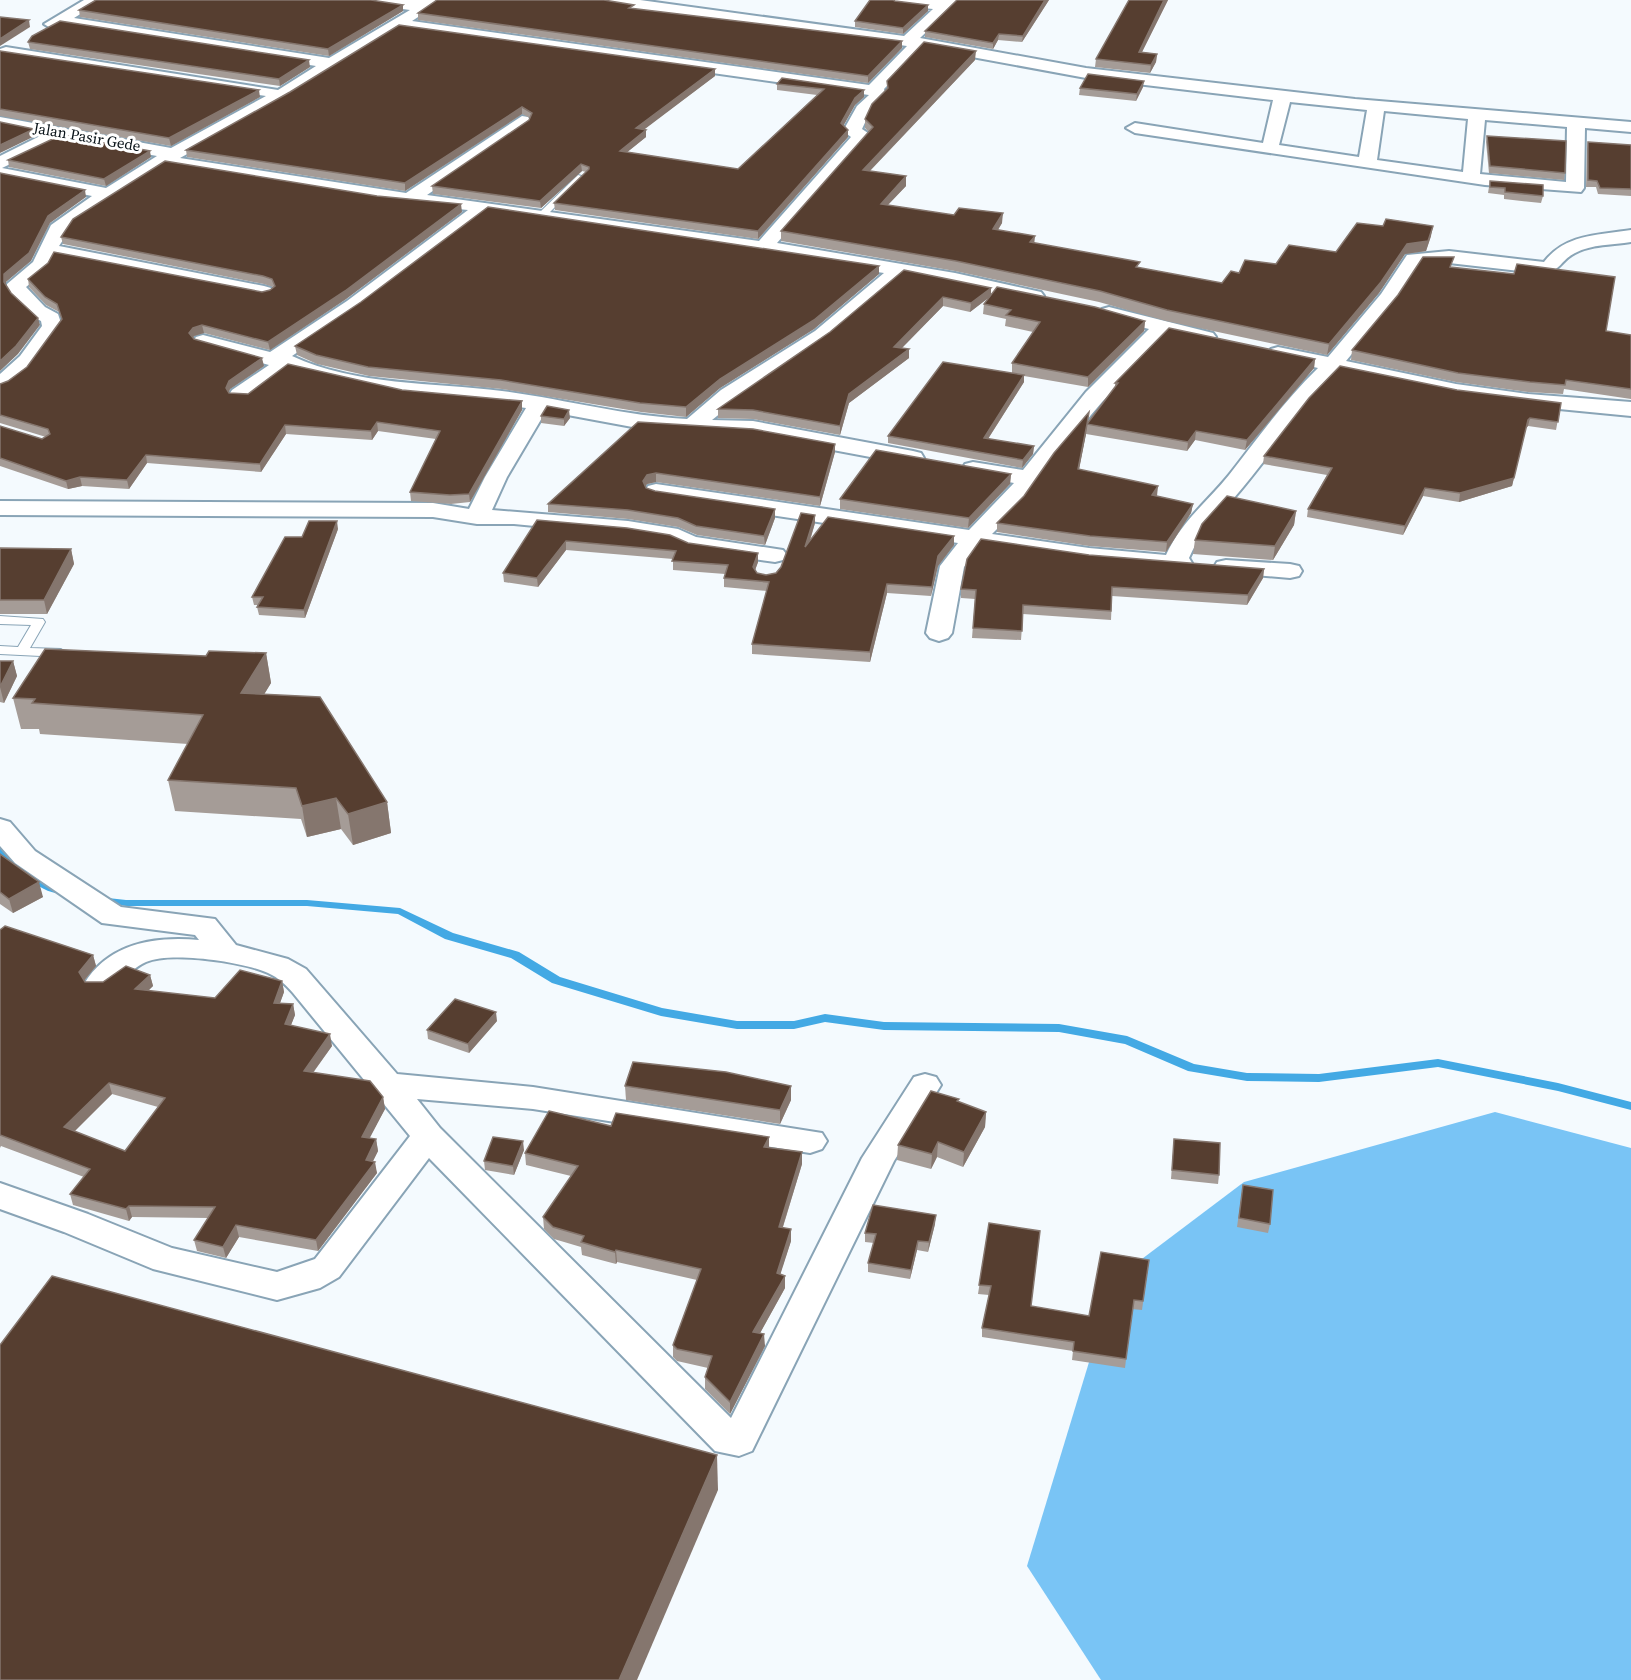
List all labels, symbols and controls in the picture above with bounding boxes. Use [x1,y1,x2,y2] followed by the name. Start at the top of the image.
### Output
[31,117,143,156] street label: Jalan Pasir Gede

